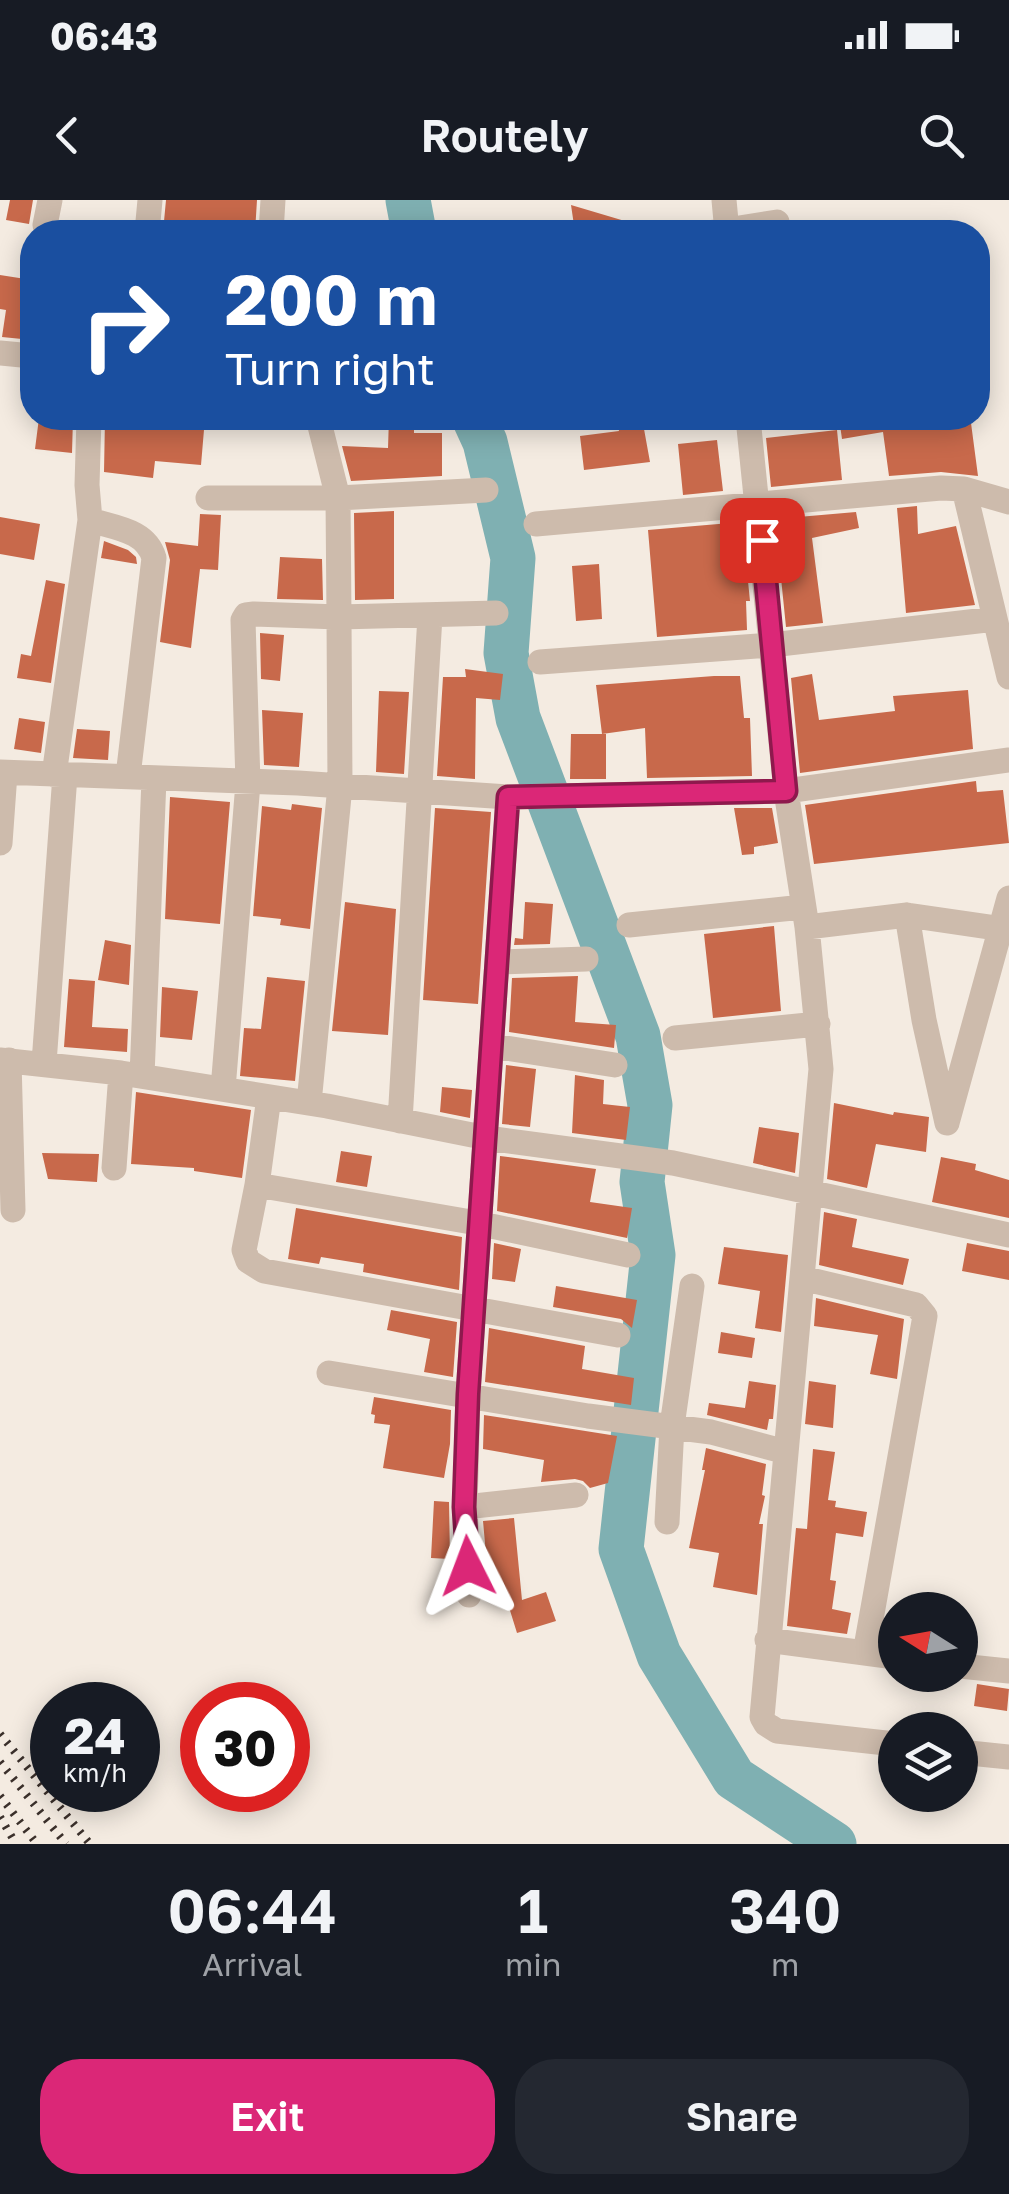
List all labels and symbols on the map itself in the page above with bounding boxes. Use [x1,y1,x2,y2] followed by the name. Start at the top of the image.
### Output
[720,498,805,583] pin
[416,1514,520,1618] position arrow
[878,1592,978,1692] north arrow
[180,1682,310,1812] speed limit sign: 30

